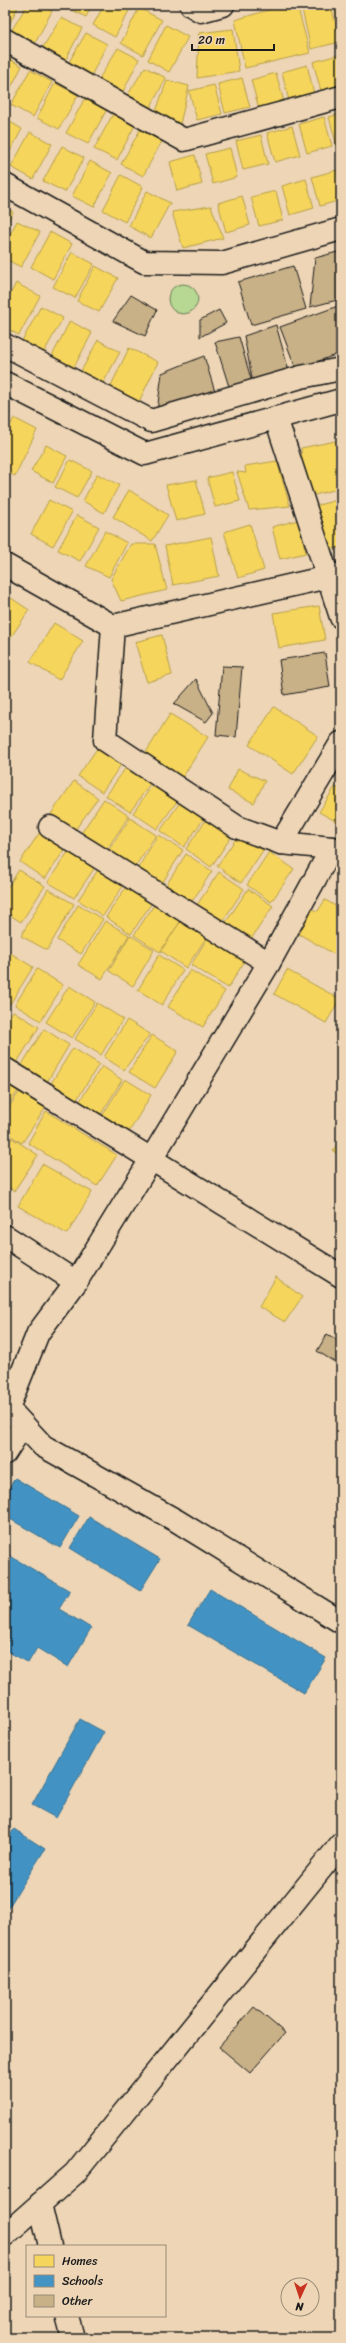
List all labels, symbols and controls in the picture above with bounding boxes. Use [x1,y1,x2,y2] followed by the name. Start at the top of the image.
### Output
[192,26,274,52] scale bar
[198,29,225,51] text: 20 m
[26,2245,166,2317] legend
[62,2250,98,2272] text: Homes
[62,2270,103,2292] text: Schools
[280,2277,320,2317] north arrow
[62,2290,93,2312] text: Other
[295,2297,305,2316] text: N

